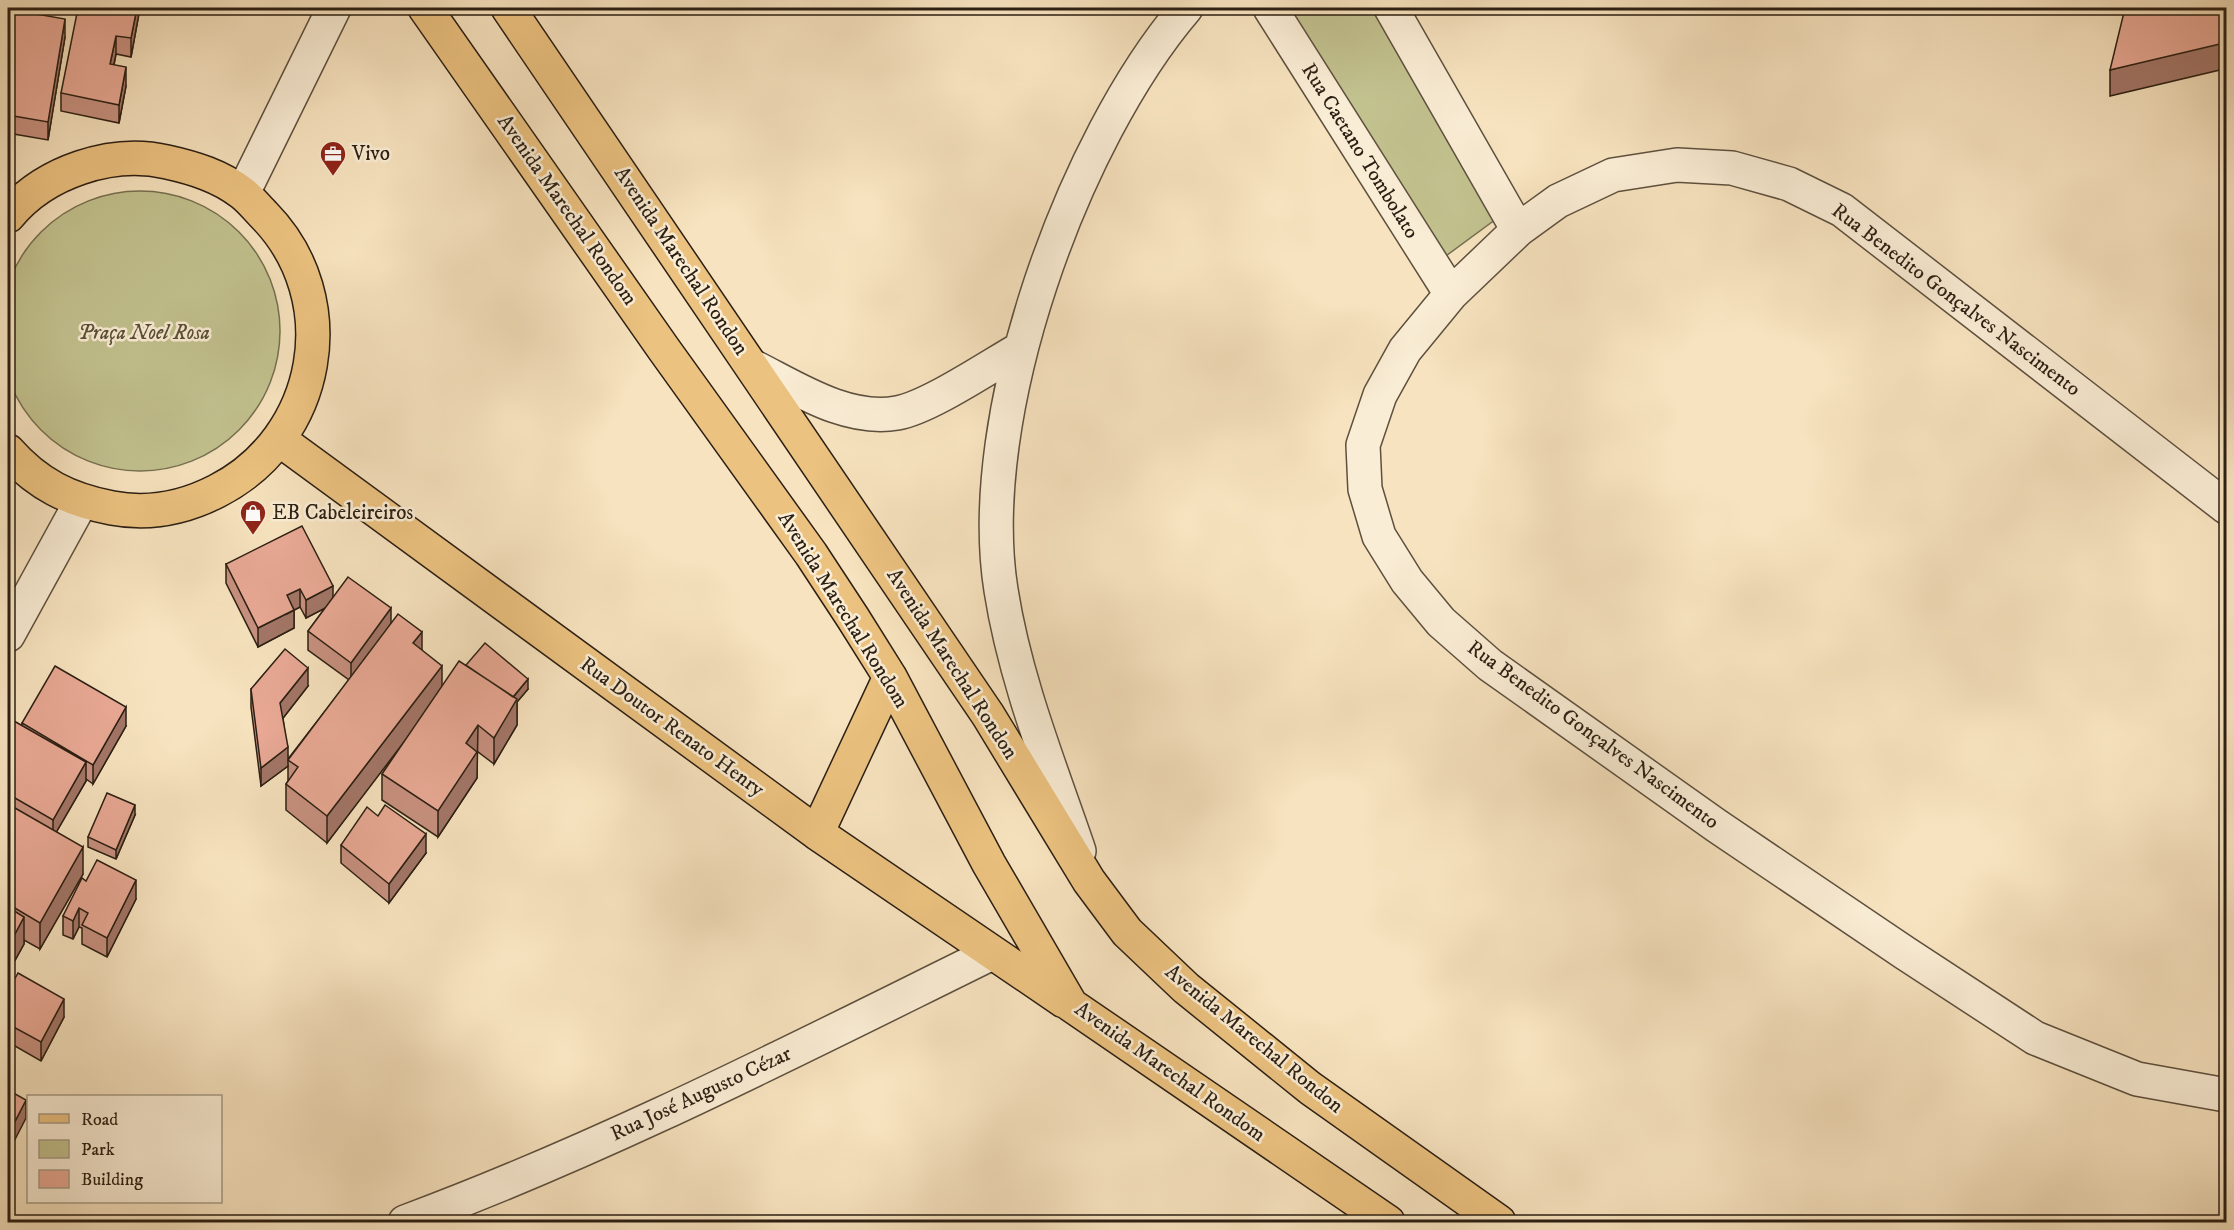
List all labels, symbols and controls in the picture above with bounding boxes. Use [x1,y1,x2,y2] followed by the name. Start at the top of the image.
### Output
[1295,58,1425,244] street label: Rua Caetano Tombolato
[491,110,643,311] street label: Avenida Marechal Rondom
[318,139,348,177] office icon: Vivo
[351,141,390,167] place label: Vivo
[608,162,754,360] street label: Avenida Marechal Rondon
[1826,198,2086,402] street label: Rua Benedito Gonçalves Nascimento
[78,320,210,346] park label: Praça Noel Rosa
[238,498,268,536] shop icon: EB Cabeleireiros
[272,500,413,526] place label: EB Cabeleireiros
[772,507,914,713] street label: Avenida Marechal Rondom
[881,564,1023,764] street label: Avenida Marechal Rondon
[1462,635,1724,835] street label: Rua Benedito Gonçalves Nascimento
[575,651,770,803] street label: Rua Doutor Renato Henry
[1159,959,1349,1119] street label: Avenida Marechal Rondon
[1070,996,1271,1148] street label: Avenida Marechal Rondom
[606,1041,796,1147] street label: Rua José Augusto Cézar
[27,1095,222,1203] legend
[81,1109,118,1131] text: Road
[81,1139,115,1161] text: Park
[81,1169,143,1191] text: Building

